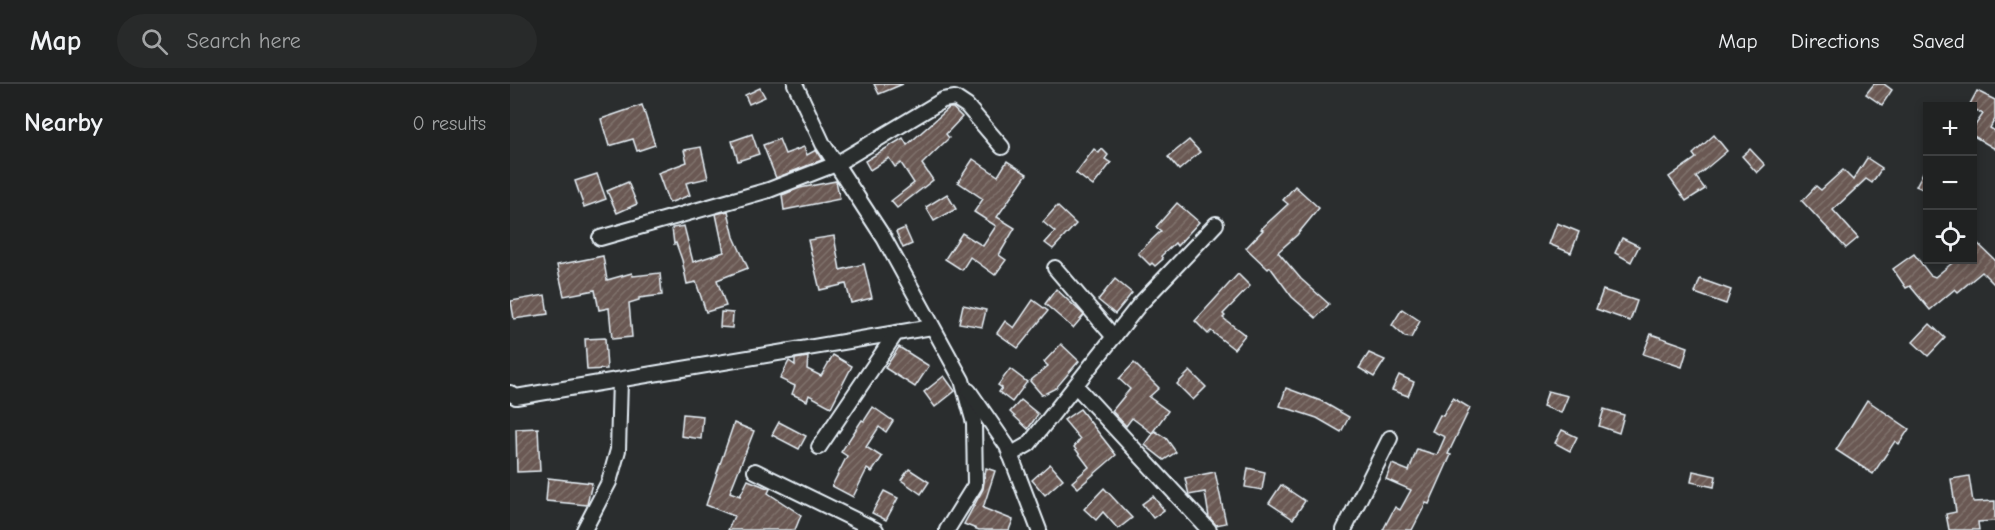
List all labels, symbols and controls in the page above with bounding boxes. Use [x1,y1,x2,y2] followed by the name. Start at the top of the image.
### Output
[117,14,537,68] search box
[30,25,81,57] text: Map
[138,25,171,58] icon: search
[186,28,301,54] text: Search here
[1718,29,1758,53] text: Map
[1791,29,1880,53] text: Directions
[1913,29,1965,53] text: Saved
[1923,102,1977,264] map controls
[1923,102,1977,156] button: +
[24,108,103,138] text: Nearby
[413,112,486,135] text: 0 results
[1923,156,1977,210] button: −
[1923,210,1977,264] button: locate

